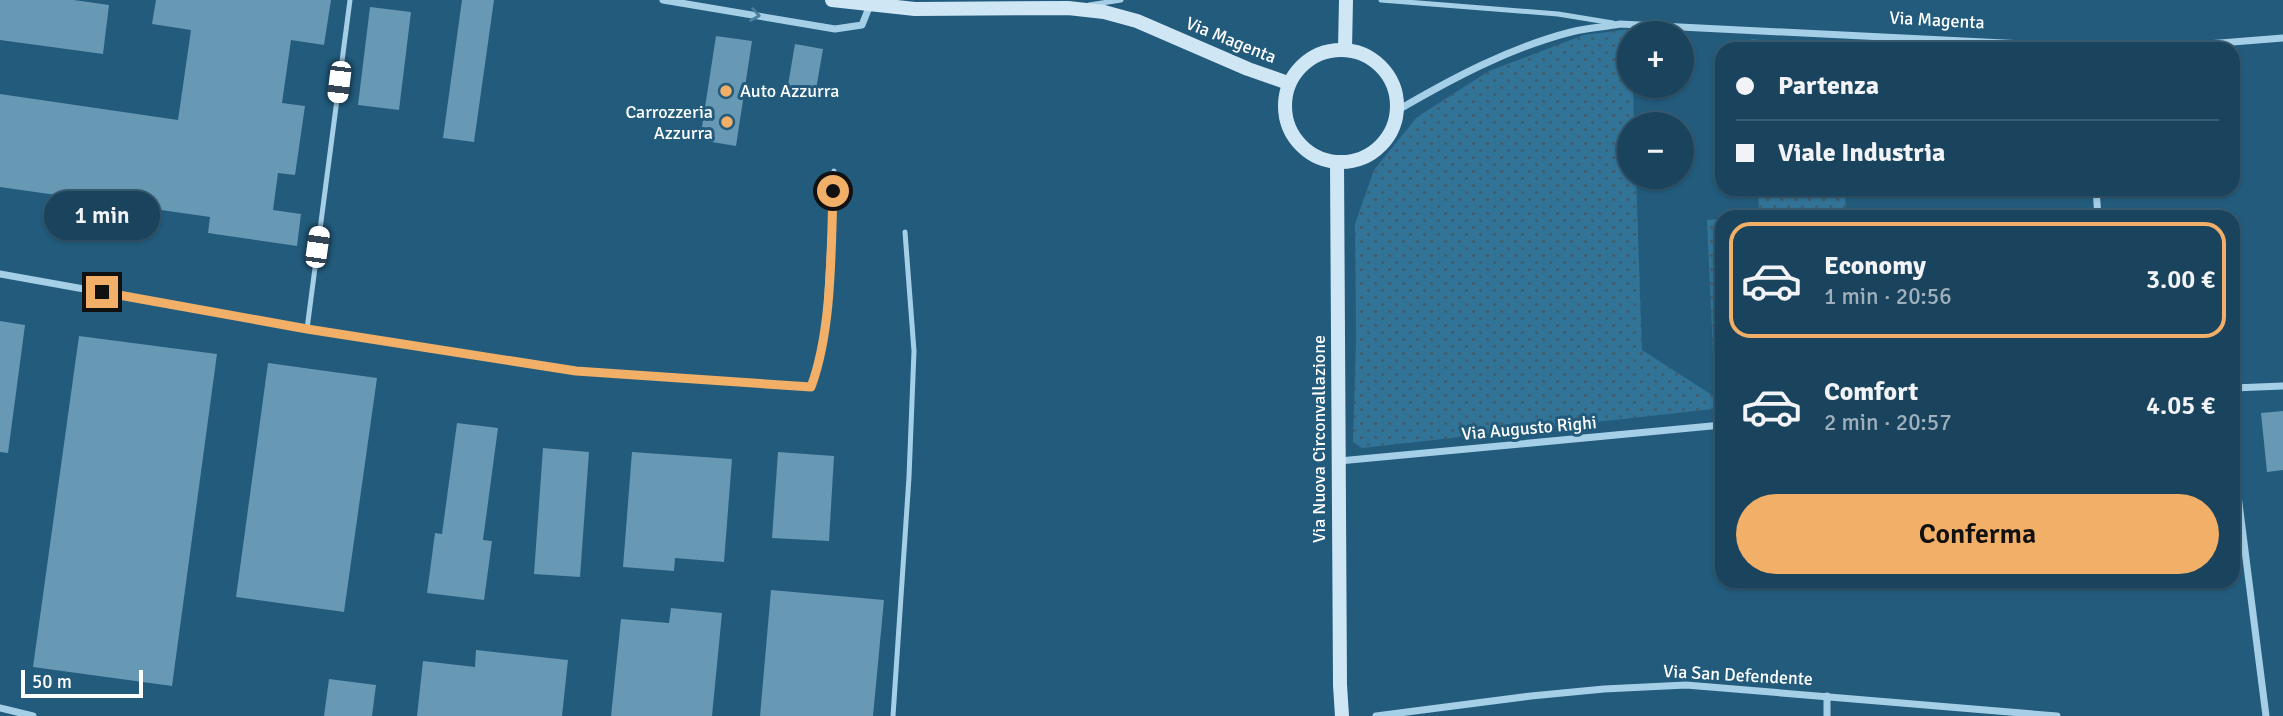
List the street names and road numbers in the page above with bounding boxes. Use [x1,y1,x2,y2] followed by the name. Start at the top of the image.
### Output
[1889,7,1985,33] street label: Via Magenta
[1183,12,1279,68] street label: Via Magenta
[1308,335,1330,543] street label: Via Nuova Circonvallazione
[1461,411,1597,445] street label: Via Augusto Righi
[1662,660,1814,690] street label: Via San Defendente

